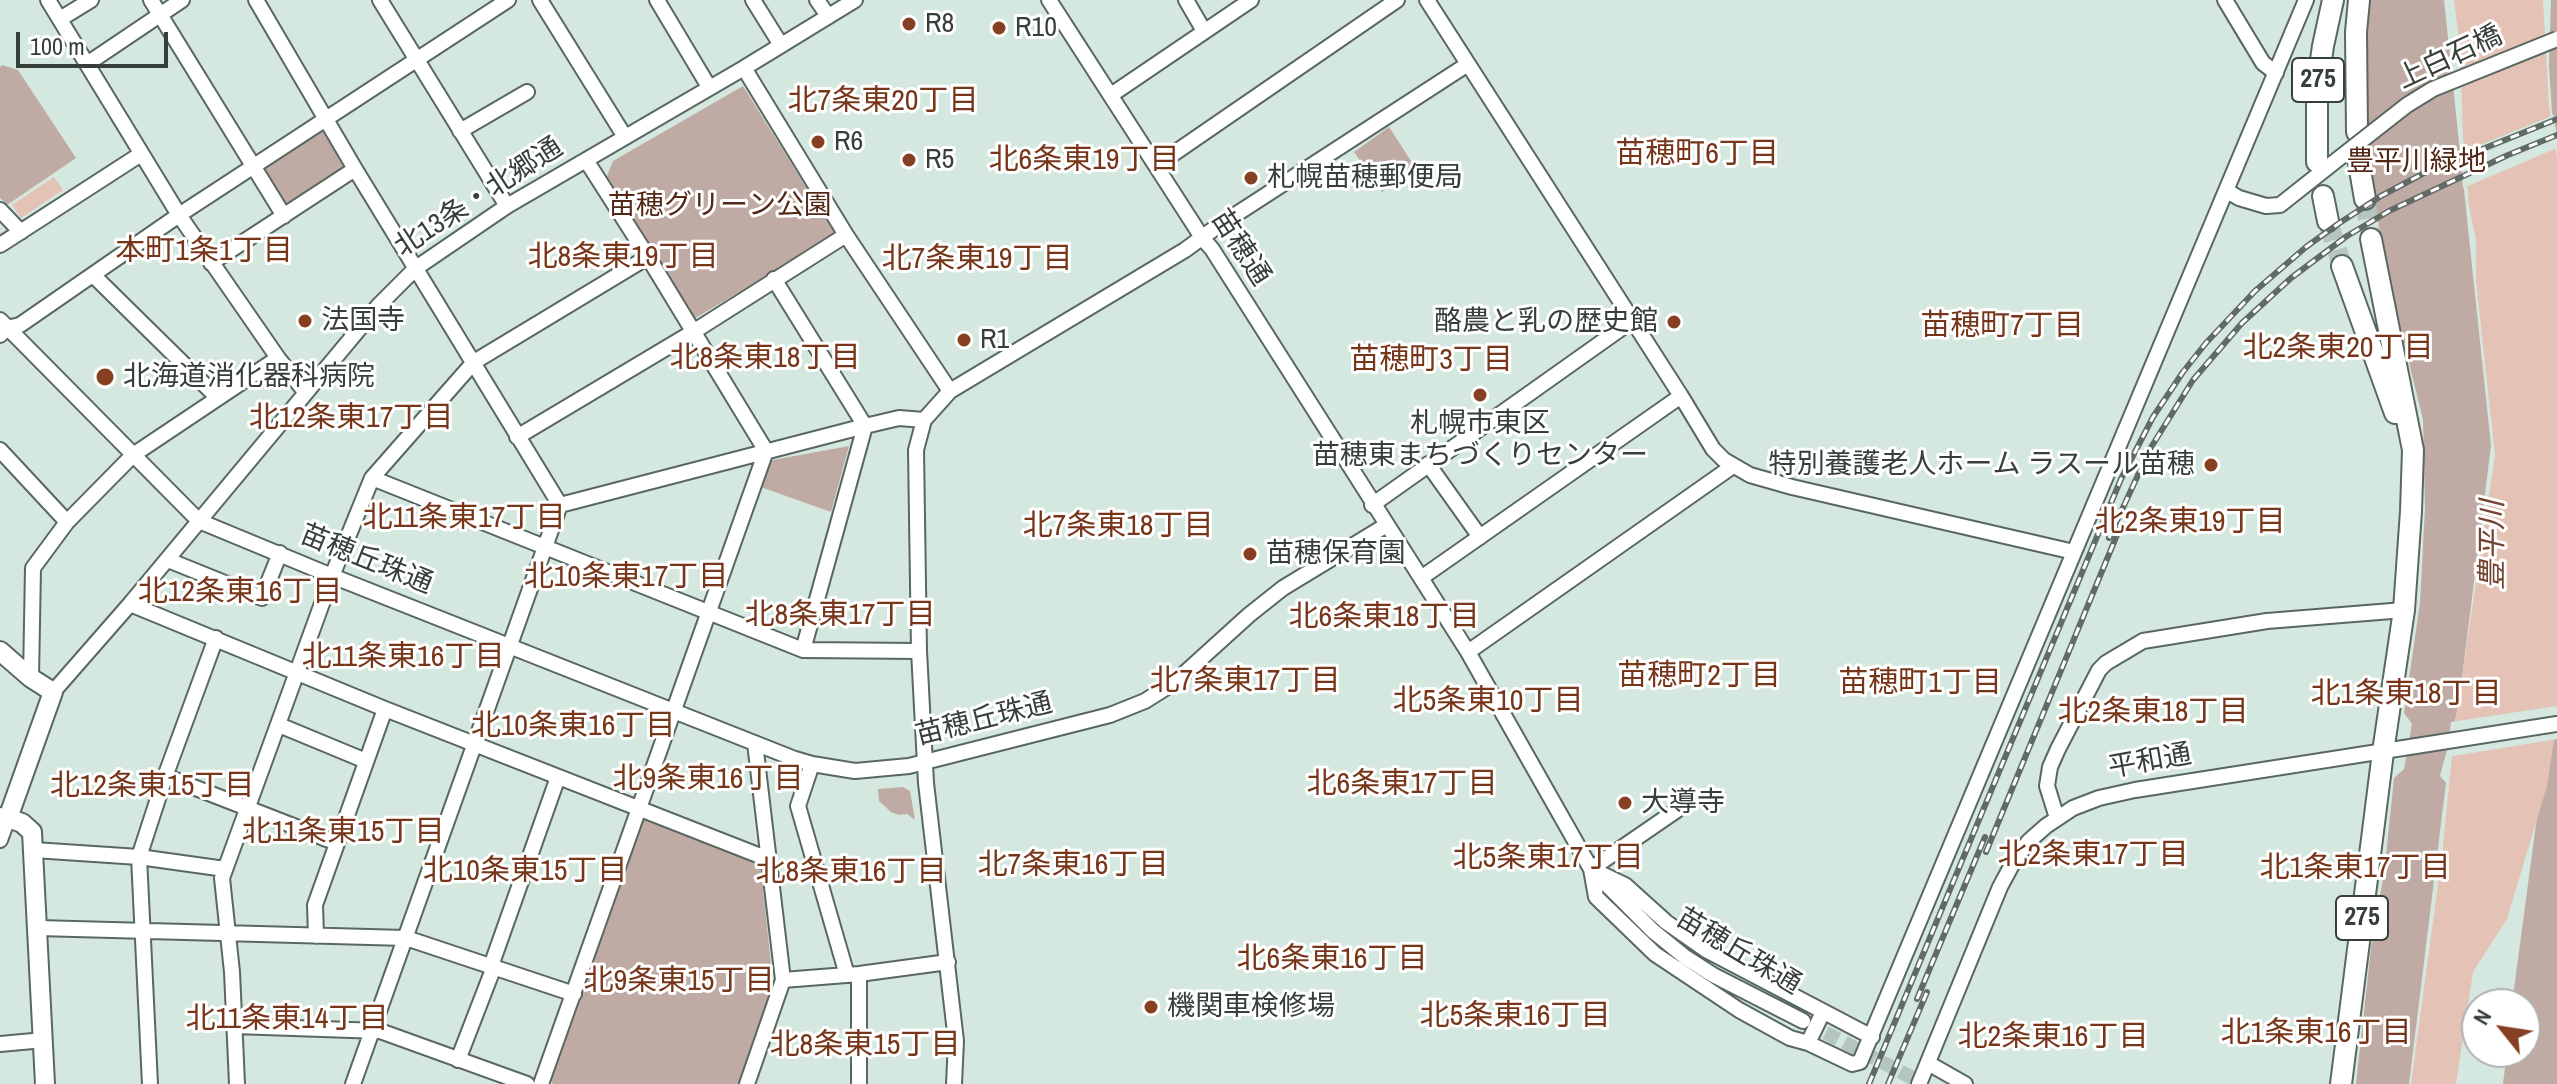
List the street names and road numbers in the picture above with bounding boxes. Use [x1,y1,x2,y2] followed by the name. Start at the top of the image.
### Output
[2392,19,2508,97] street label: 上白石橋
[2292,58,2344,102] road number: 275
[389,131,569,265] street label: 北13条・北郷通
[1203,204,1277,292] street label: 苗穂通
[295,518,437,602] street label: 苗穂丘珠通
[912,687,1056,753] street label: 苗穂丘珠通
[2106,738,2194,786] street label: 平和通
[2336,896,2388,940] road number: 275
[1669,902,1807,1002] street label: 苗穂丘珠通

